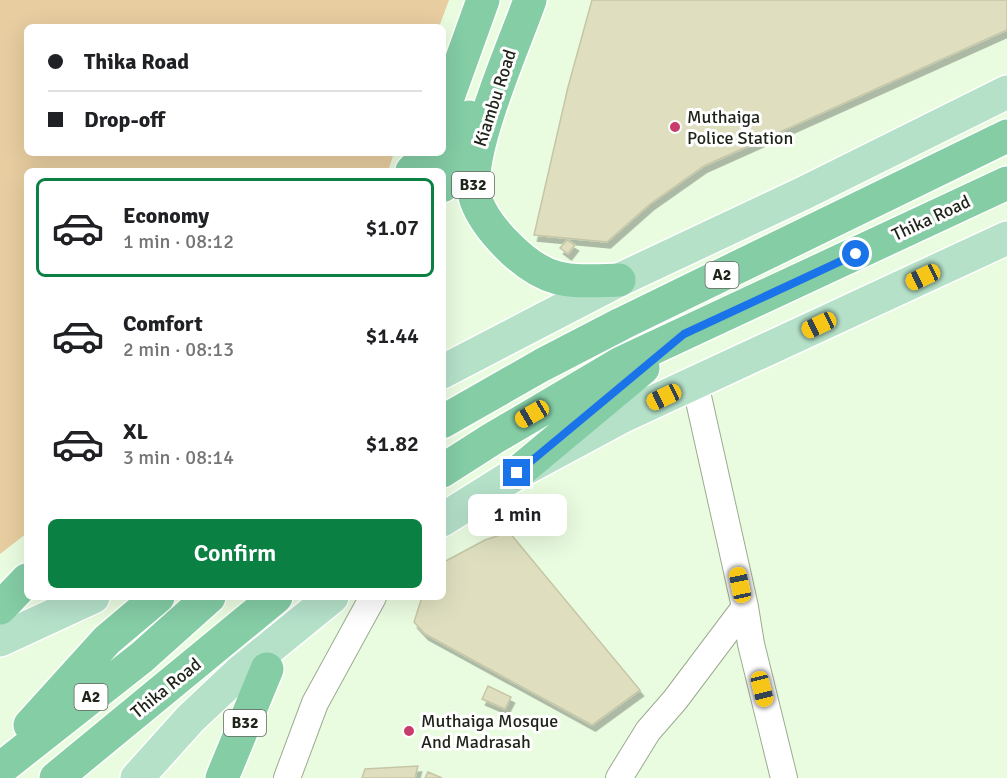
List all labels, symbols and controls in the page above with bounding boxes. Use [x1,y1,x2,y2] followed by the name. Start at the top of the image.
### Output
[469,47,521,149] street label: Kiambu Road
[84,48,189,75] text: Thika Road
[84,106,165,133] text: Drop-off
[687,106,793,149] place label: Muthaiga Police Station
[668,120,682,134] marker: Muthaiga Police Station
[452,172,494,198] road number: B32
[888,190,974,246] street label: Thika Road
[51,201,105,255] icon: car
[123,202,209,229] text: Economy
[365,214,419,241] text: $1.07
[123,229,234,254] text: 1 min · 08:12
[842,240,869,267] route start
[903,261,943,293] car
[706,262,738,288] road number: A2
[51,309,105,363] icon: car
[799,309,839,341] car
[123,310,203,337] text: Comfort
[365,322,419,349] text: $1.44
[123,337,234,362] text: 2 min · 08:13
[644,381,684,413] car
[512,397,552,431] car
[51,417,105,471] icon: car
[123,418,148,445] text: XL
[365,430,419,457] text: $1.82
[123,445,234,470] text: 3 min · 08:14
[503,459,530,486] route end
[468,494,566,536] callout: 1 min
[494,502,541,527] text: 1 min
[48,519,422,588] button: Confirm
[727,566,753,604] car
[126,653,206,723] street label: Thika Road
[749,669,775,709] car
[74,684,107,710] road number: A2
[224,710,266,736] road number: B32
[421,710,558,753] place label: Muthaiga Mosque And Madrasah
[402,724,416,738] marker: Muthaiga Mosque And Madrasah

